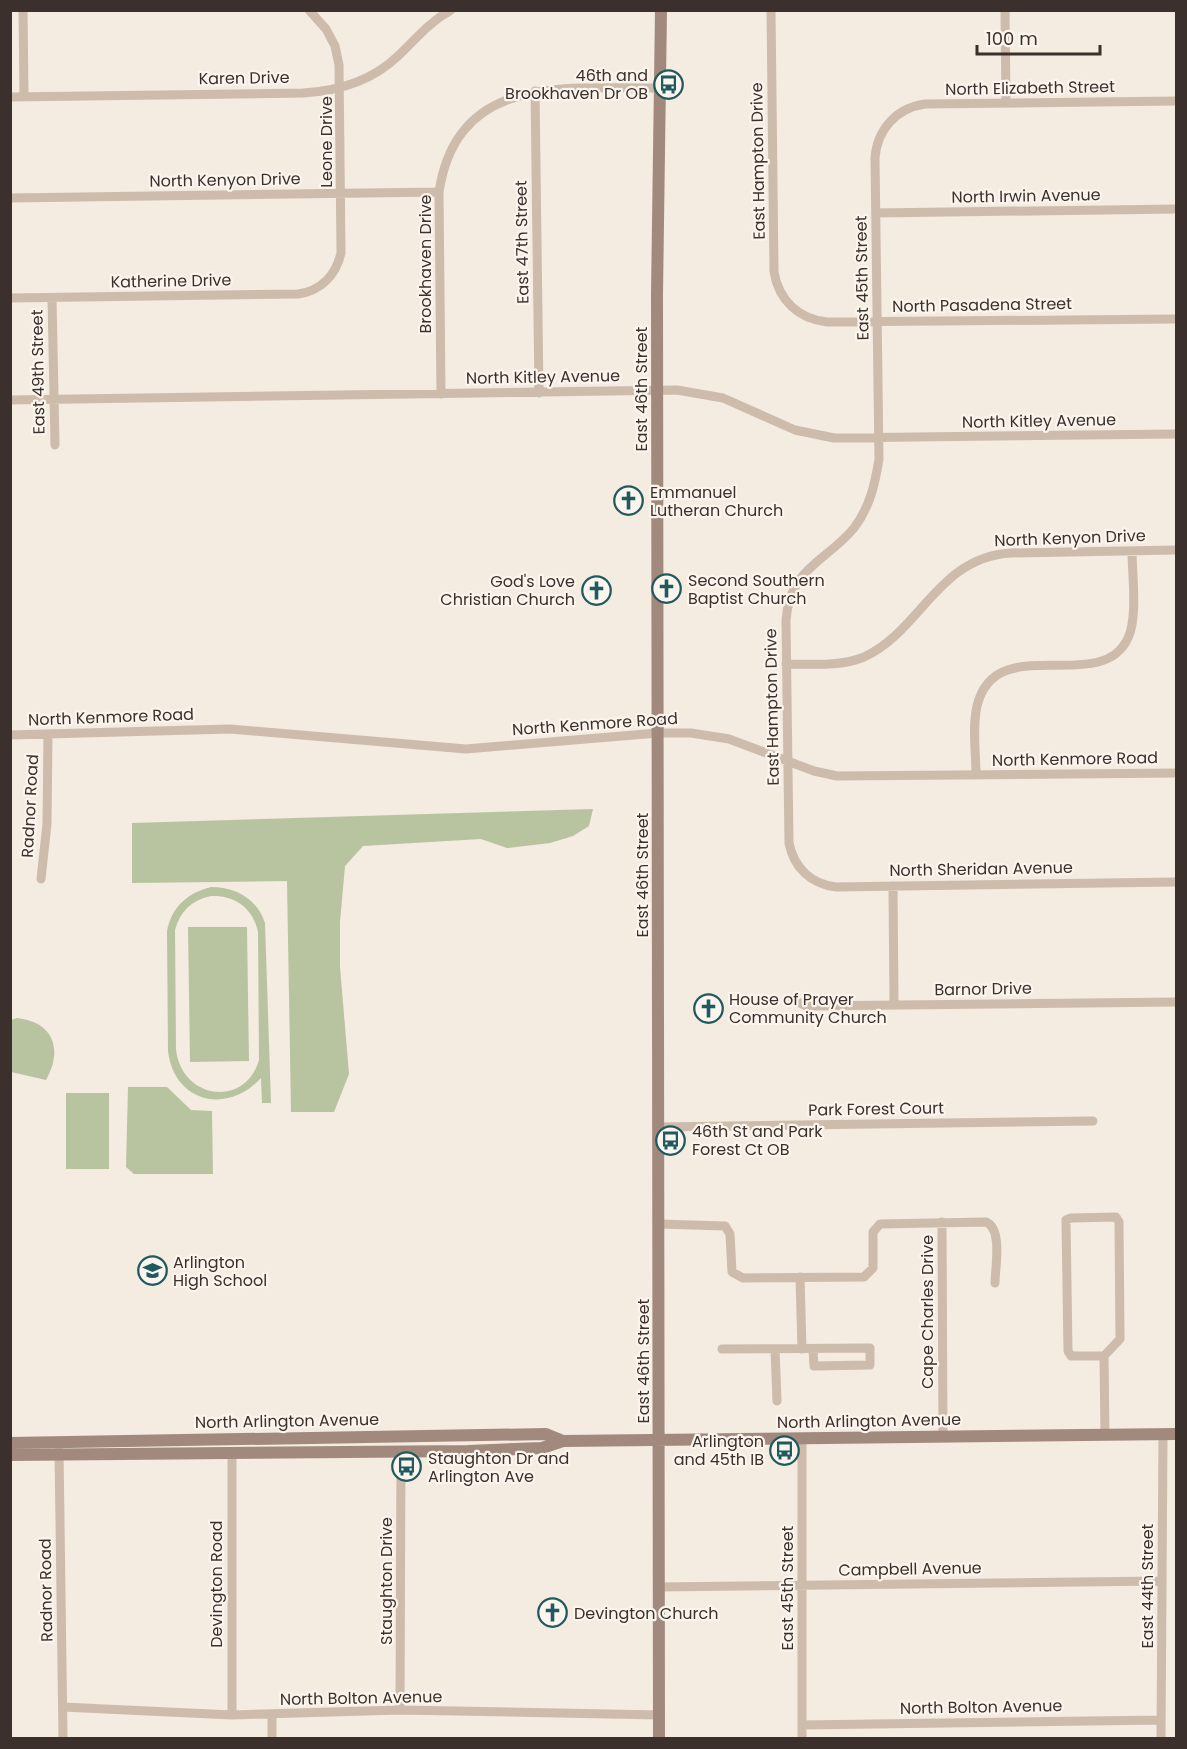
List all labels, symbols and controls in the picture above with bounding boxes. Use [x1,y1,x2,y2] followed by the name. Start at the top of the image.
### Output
[977,18,1100,56] scale bar
[986,26,1038,51] text: 100 m
[505,64,648,105] place label: 46th and Brookhaven Dr OB
[198,66,290,90] street label: Karen Drive
[653,68,685,100] bus stop icon: 46th and Brookhaven Dr OB
[945,75,1115,101] street label: North Elizabeth Street
[745,82,771,240] street label: East Hampton Drive
[315,96,338,188] street label: Leone Drive
[149,167,301,193] street label: North Kenyon Drive
[509,180,535,304] street label: East 47th Street
[951,183,1101,209] street label: North Irwin Avenue
[414,194,437,334] street label: Brookhaven Drive
[849,215,875,341] street label: East 45th Street
[110,268,232,294] street label: Katherine Drive
[892,292,1072,318] street label: North Pasadena Street
[25,309,51,435] street label: East 49th Street
[630,326,653,451] street label: East 46th Street
[466,364,620,390] street label: North Kitley Avenue
[962,408,1116,434] street label: North Kitley Avenue
[650,481,783,522] place label: Emmanuel Lutheran Church
[613,485,645,517] church icon: Emmanuel Lutheran Church
[994,524,1146,552] street label: North Kenyon Drive
[688,569,825,610] place label: Second Southern Baptist Church
[440,570,575,611] place label: God's Love Christian Church
[651,573,683,605] church icon: Second Southern Baptist Church
[580,574,612,606] church icon: God's Love Christian Church
[759,628,785,786] street label: East Hampton Drive
[28,703,194,731] street label: North Kenmore Road
[511,707,679,741] street label: North Kenmore Road
[992,746,1158,772] street label: North Kenmore Road
[16,754,44,858] street label: Radnor Road
[631,812,654,937] street label: East 46th Street
[889,856,1073,882] street label: North Sheridan Avenue
[934,977,1032,1001] street label: Barnor Drive
[729,988,887,1029] place label: House of Prayer Community Church
[692,992,724,1024] church icon: House of Prayer Community Church
[808,1096,944,1122] street label: Park Forest Court
[692,1120,823,1161] place label: 46th St and Park Forest Ct OB
[655,1124,687,1156] bus stop icon: 46th St and Park Forest Ct OB
[916,1235,939,1389] street label: Cape Charles Drive
[173,1251,267,1292] place label: Arlington High School
[136,1255,168,1287] school or university icon: Arlington High School
[632,1298,655,1423] street label: East 46th Street
[195,1408,379,1434] street label: North Arlington Avenue
[777,1408,961,1434] street label: North Arlington Avenue
[674,1430,764,1471] place label: Arlington and 45th IB
[769,1434,801,1466] bus stop icon: Arlington and 45th IB
[428,1447,569,1488] place label: Staughton Dr and Arlington Ave
[391,1451,423,1483] bus stop icon: Staughton Dr and Arlington Ave
[375,1517,398,1645] street label: Staughton Drive
[205,1520,228,1648] street label: Devington Road
[1136,1523,1159,1648] street label: East 44th Street
[776,1525,799,1650] street label: East 45th Street
[34,1538,58,1642] street label: Radnor Road
[838,1556,982,1582] street label: Campbell Avenue
[537,1597,569,1629] church icon: Devington Church
[574,1602,719,1625] place label: Devington Church
[280,1685,442,1711] street label: North Bolton Avenue
[900,1694,1062,1720] street label: North Bolton Avenue

